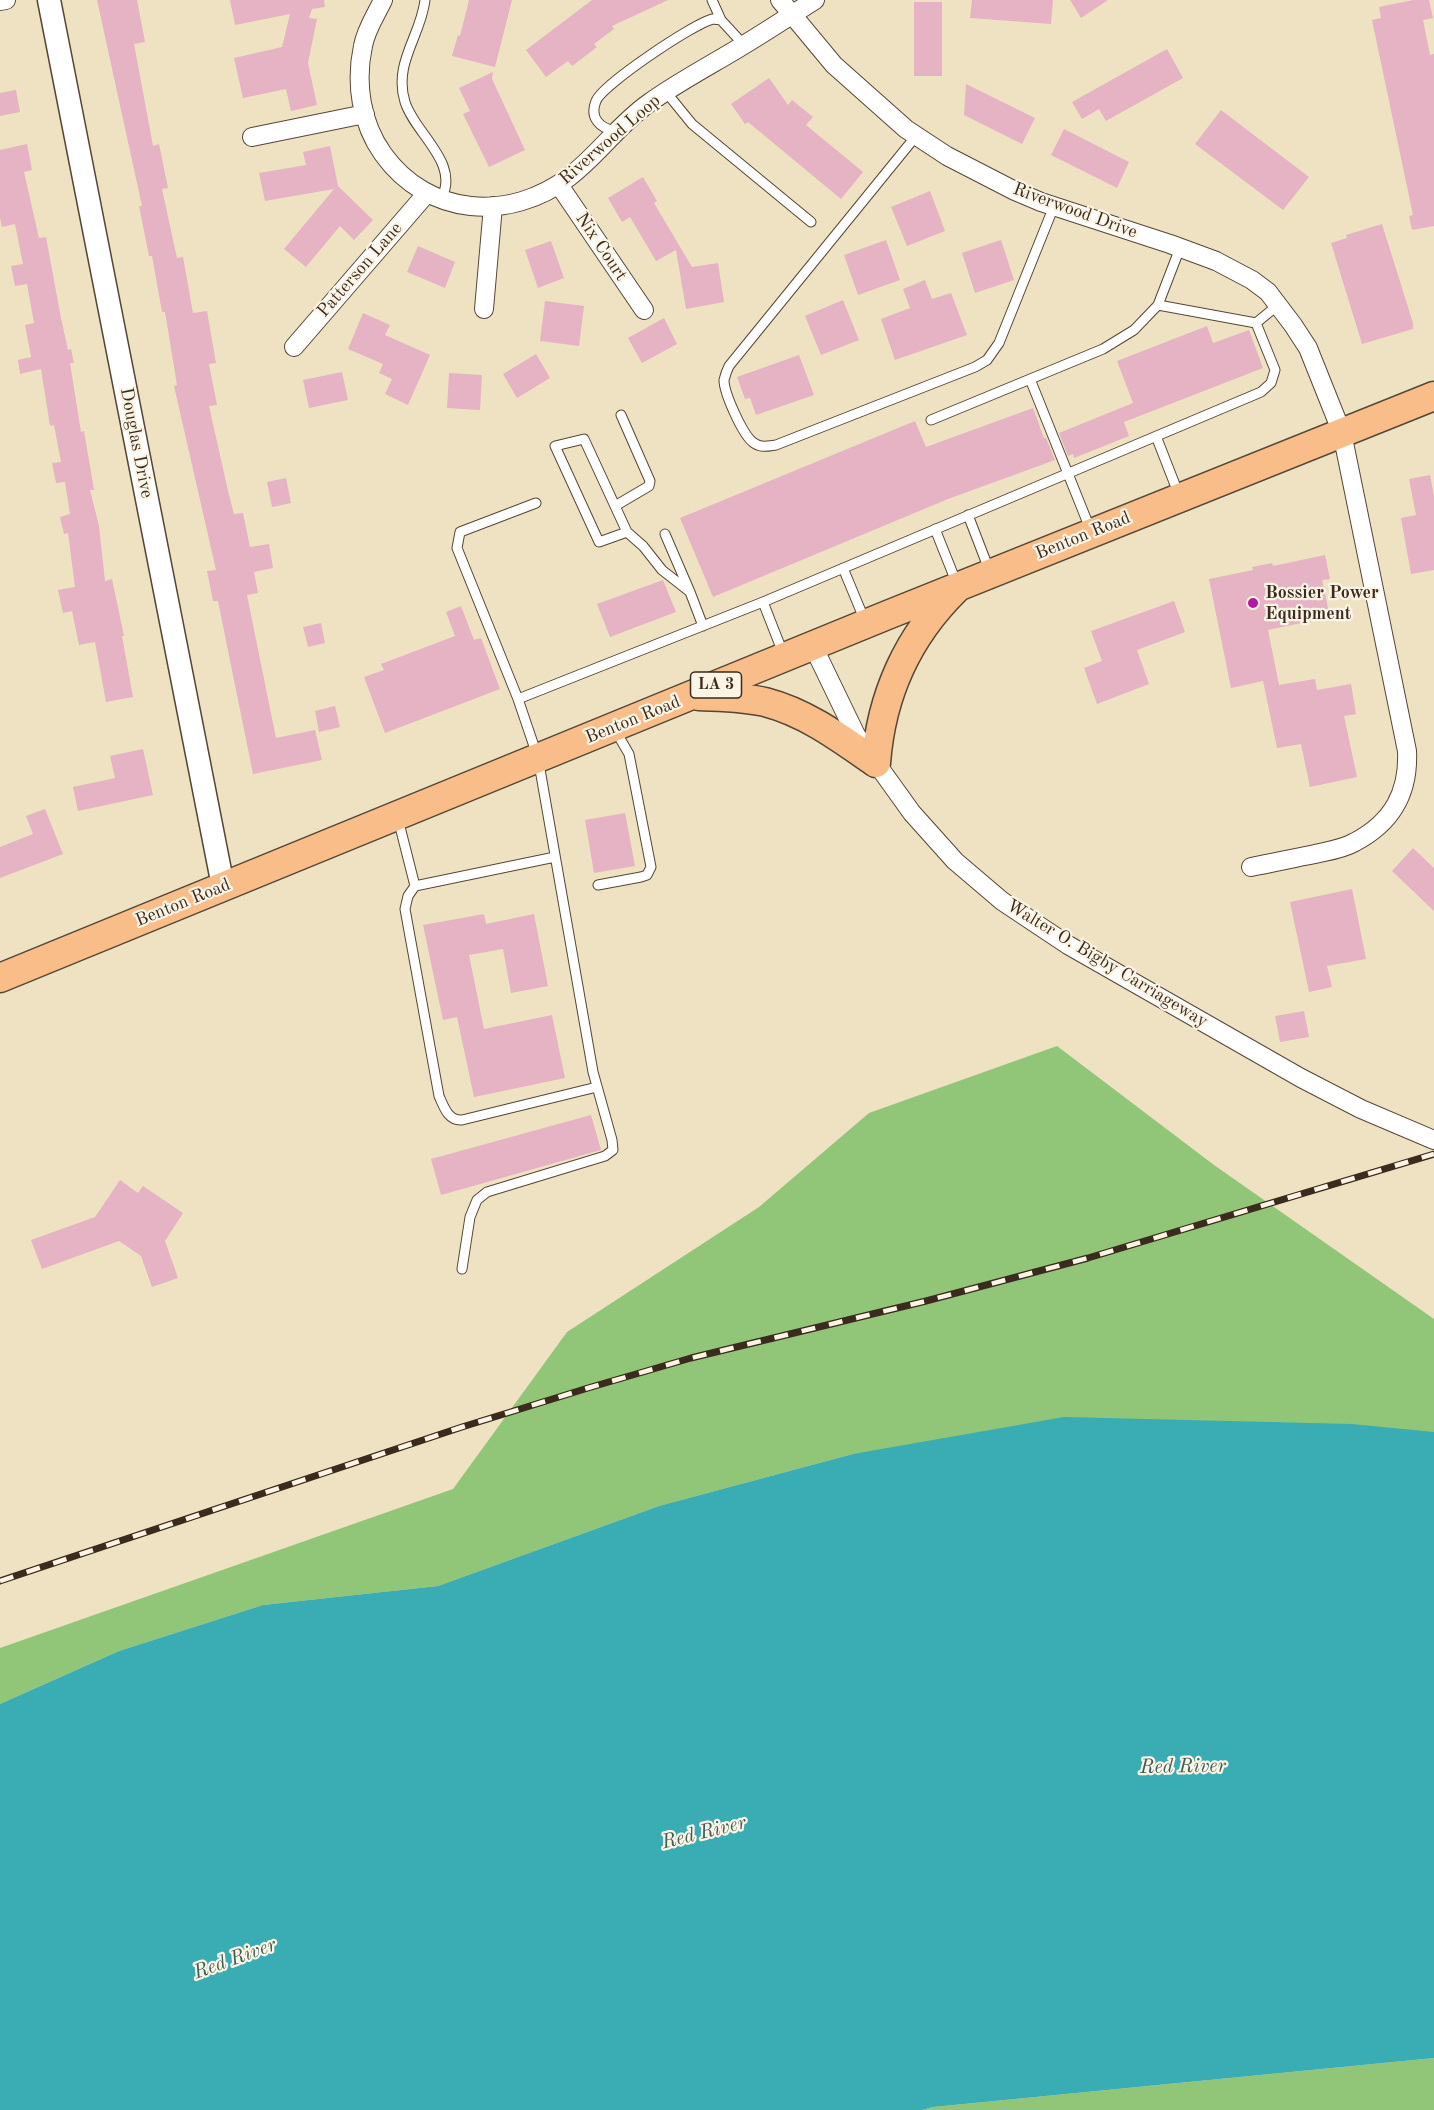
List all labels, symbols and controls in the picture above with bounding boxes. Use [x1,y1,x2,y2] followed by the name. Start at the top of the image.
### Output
[555,90,665,190] street label: Riverwood Loop
[1010,178,1140,244] street label: Riverwood Drive
[570,209,632,285] street label: Nix Court
[313,218,407,322] street label: Patterson Lane
[115,386,157,500] street label: Douglas Drive
[1032,507,1134,565] street label: Benton Road
[1265,582,1379,624] place label: Bossier Power Equipment
[1246,596,1260,610] marker: Bossier Power Equipment
[690,672,742,698] road number: LA 3
[582,691,684,749] street label: Benton Road
[132,874,234,932] street label: Benton Road
[1002,895,1212,1033] street label: Walter O. Bigby Carriageway
[1140,1754,1226,1780] water label: Red River
[659,1811,749,1855] water label: Red River
[190,1933,280,1985] water label: Red River

